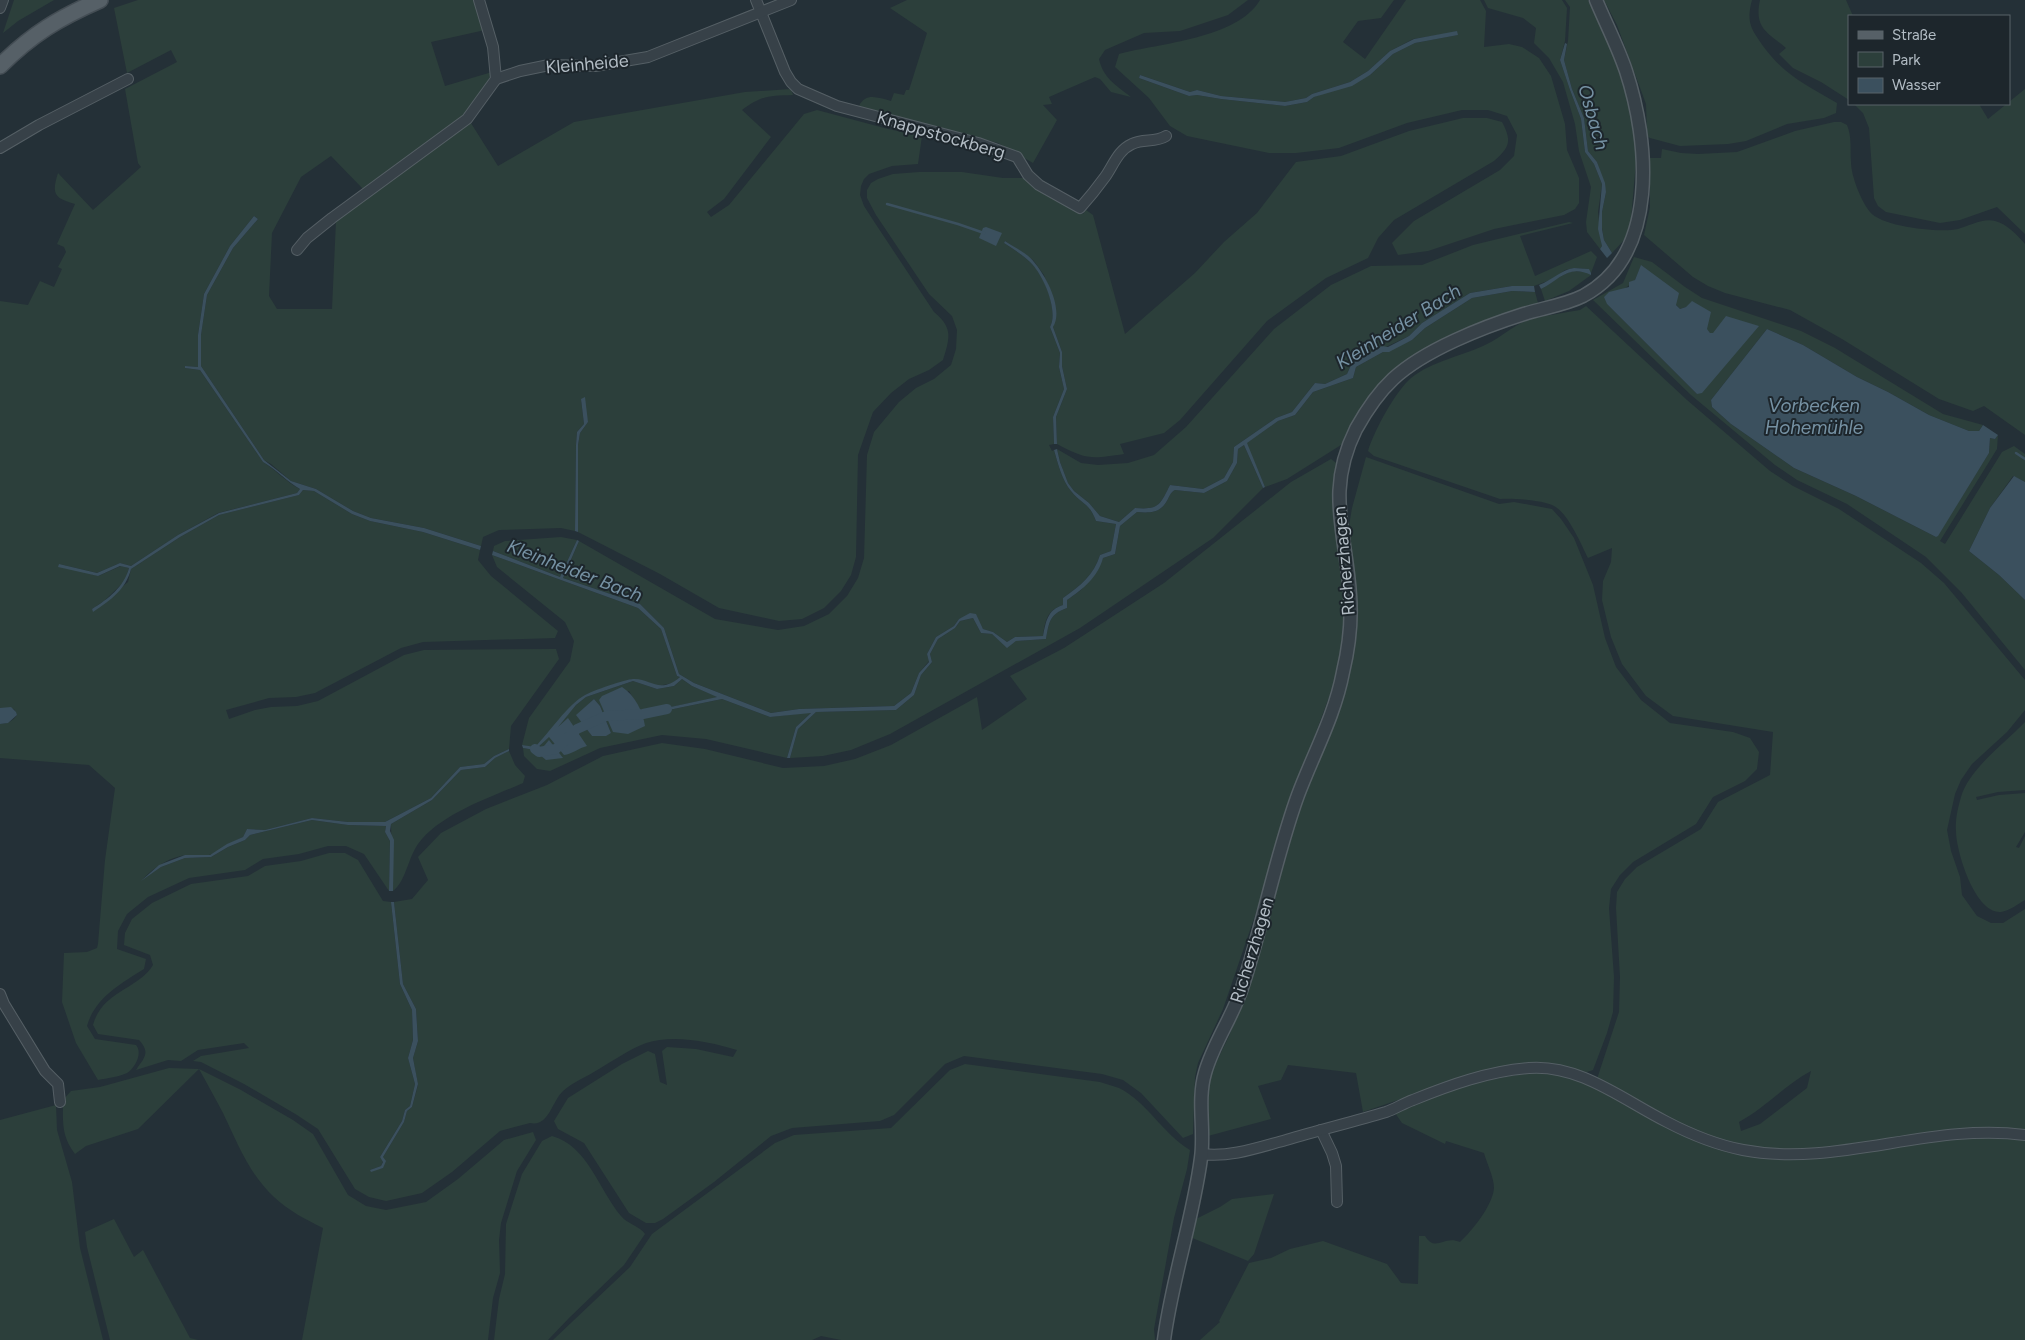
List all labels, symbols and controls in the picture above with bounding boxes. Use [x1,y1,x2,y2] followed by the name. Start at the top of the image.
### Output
[1848,15,2010,105] legend
[1892,26,1936,44] text: Straße
[544,49,630,79] street label: Kleinheide
[1892,51,1921,69] text: Park
[1892,76,1941,94] text: Wasser
[1573,82,1614,153] water label: Osbach
[874,106,1008,164] street label: Knappstockberg
[1332,279,1465,374] water label: Kleinheider Bach
[1765,394,1864,439] water label: Vorbecken Hohemühle
[1328,505,1360,617] street label: Richerzhagen
[504,534,646,607] water label: Kleinheider Bach
[1225,894,1279,1006] street label: Richerzhagen

